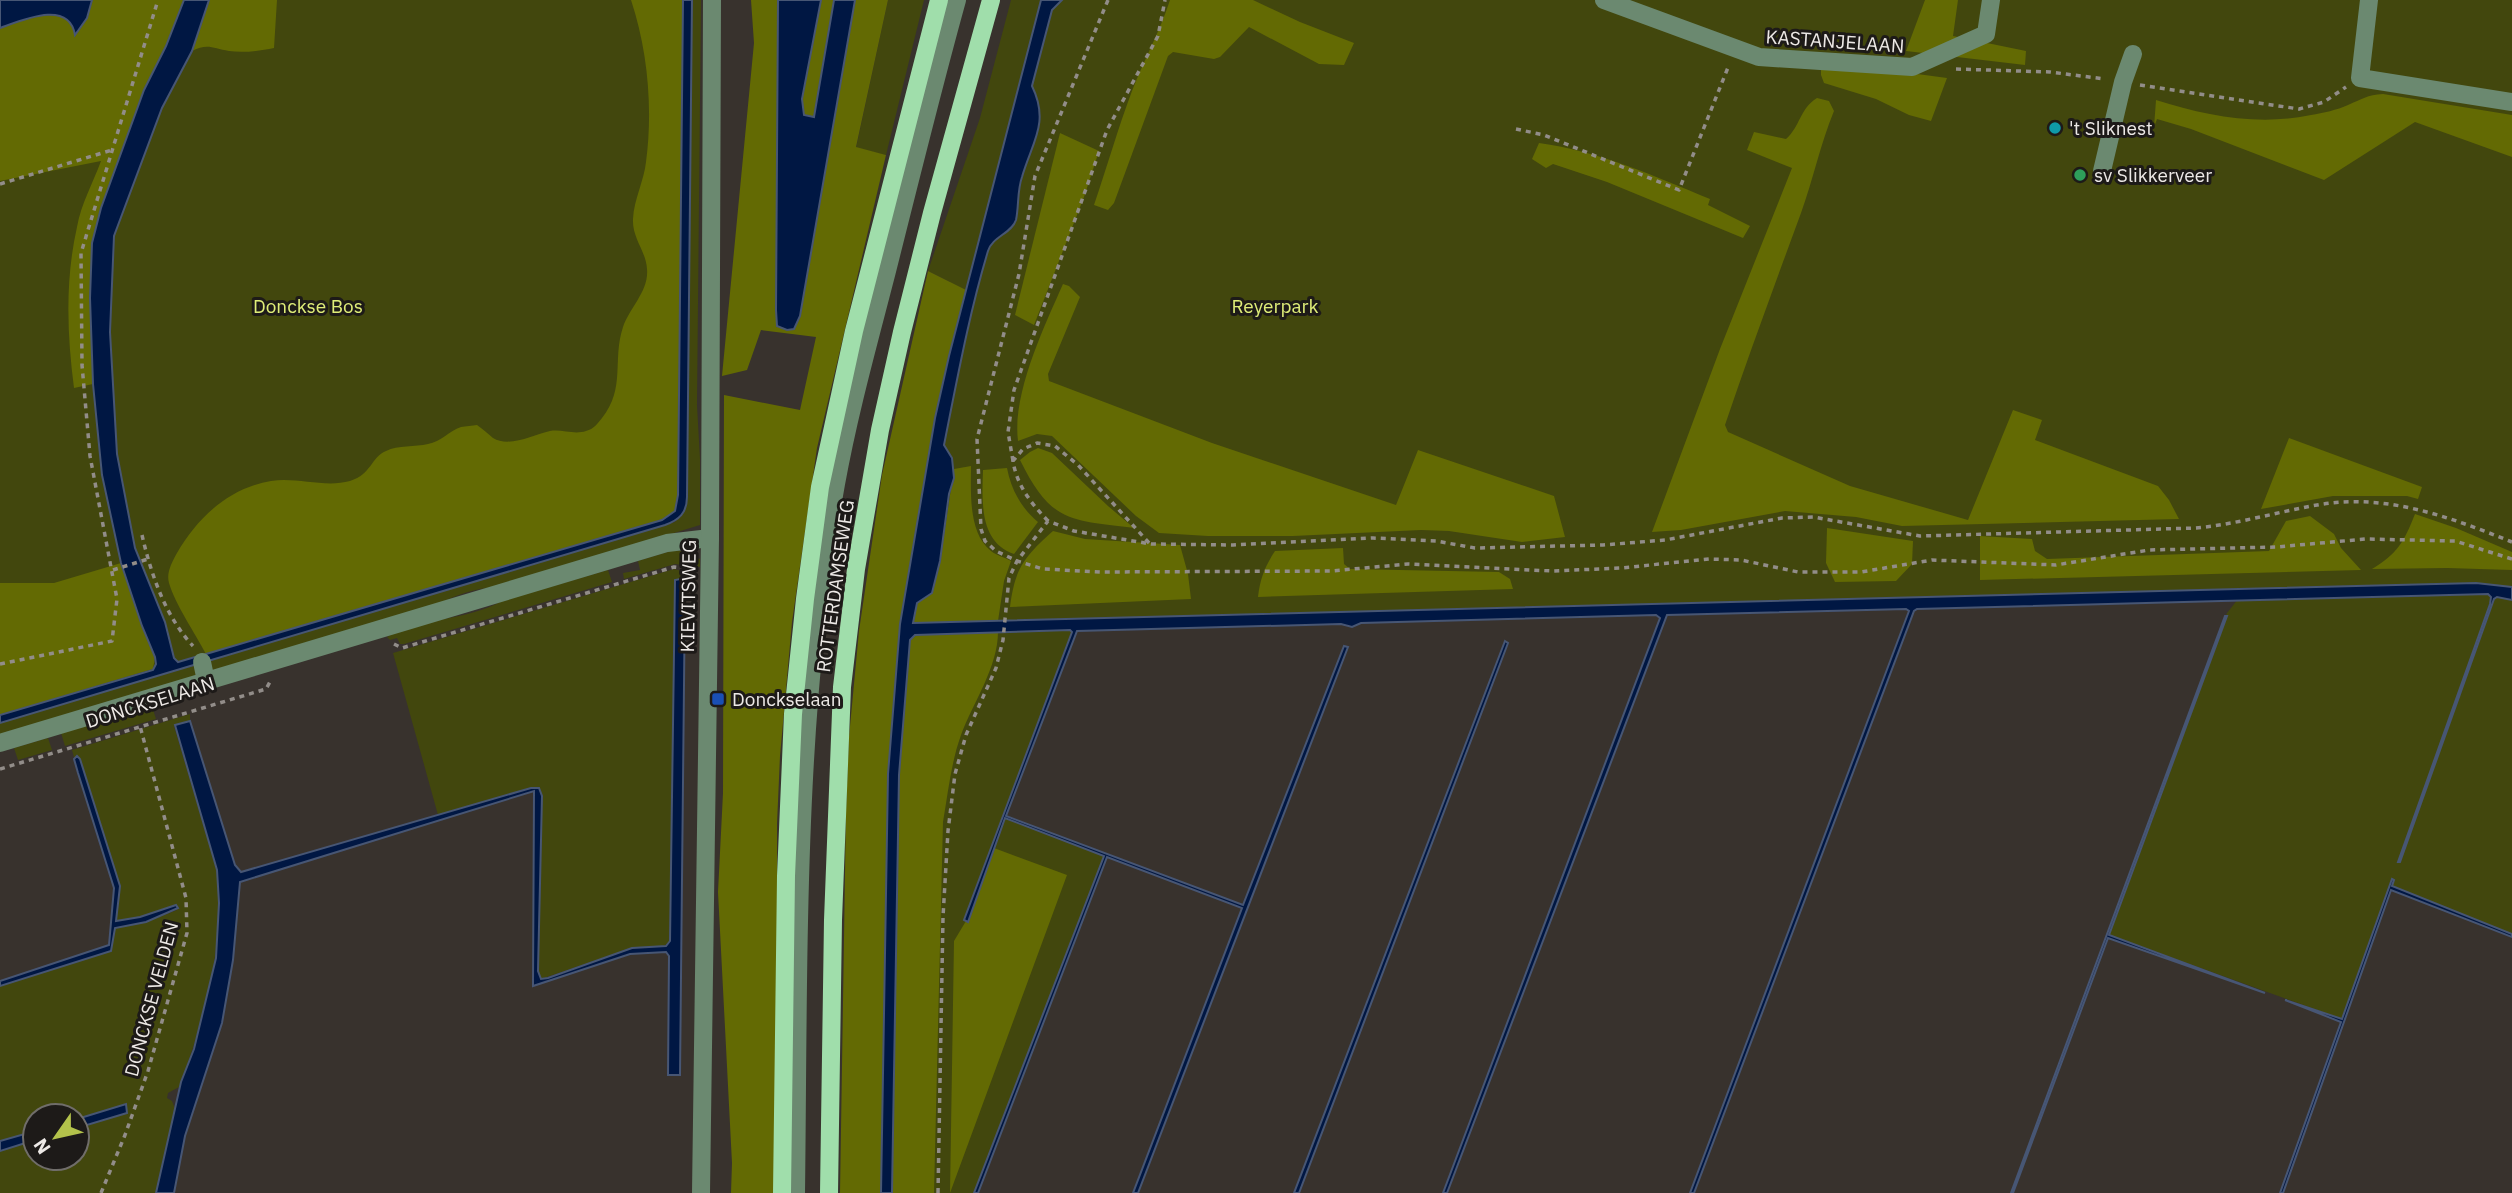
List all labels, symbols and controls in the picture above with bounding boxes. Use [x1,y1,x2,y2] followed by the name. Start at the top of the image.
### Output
[1765,24,1905,58] street label: KASTANJELAAN
[2069,116,2153,140] place label: 't Sliknest
[2047,120,2063,136] marker: 't Sliknest
[2094,163,2212,187] place label: sv Slikkerveer
[2072,167,2088,183] marker: sv Slikkerveer
[253,294,363,318] park label: Donckse Bos
[1231,294,1319,318] park label: Reyerpark
[811,498,859,674] street label: ROTTERDAMSEWEG
[675,540,701,652] street label: KIEVITSWEG
[83,671,217,733] street label: DONCKSELAAN
[732,687,842,711] place label: Donckselaan
[710,691,726,707] marker: Donckselaan
[119,919,183,1079] street label: DONCKSE VELDEN
[21,1102,91,1172] north arrow
[28,1134,56,1159] text: N

